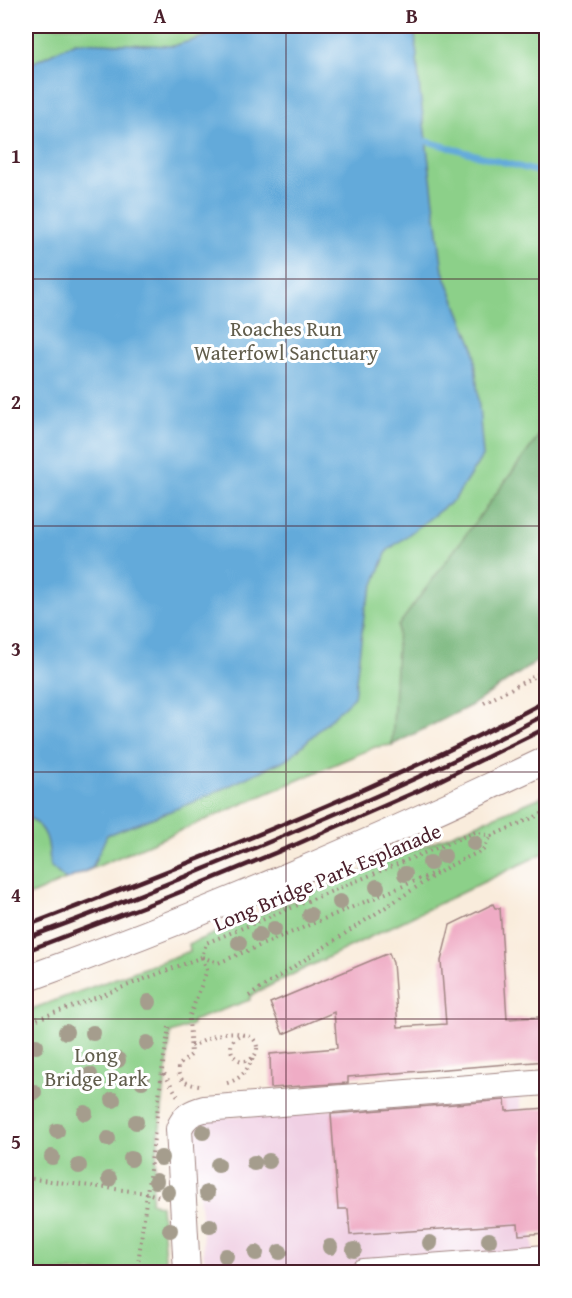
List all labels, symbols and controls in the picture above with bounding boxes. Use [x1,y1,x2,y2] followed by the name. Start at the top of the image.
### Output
[154,1,167,30] text: A
[406,1,418,30] text: B
[11,141,21,170] text: 1
[194,313,379,368] park label: Roaches Run Waterfowl Sanctuary
[11,387,21,416] text: 2
[11,634,21,663] text: 3
[208,815,446,939] street label: Long Bridge Park Esplanade
[11,880,21,909] text: 4
[44,1039,148,1094] park label: Long Bridge Park
[11,1127,21,1156] text: 5

